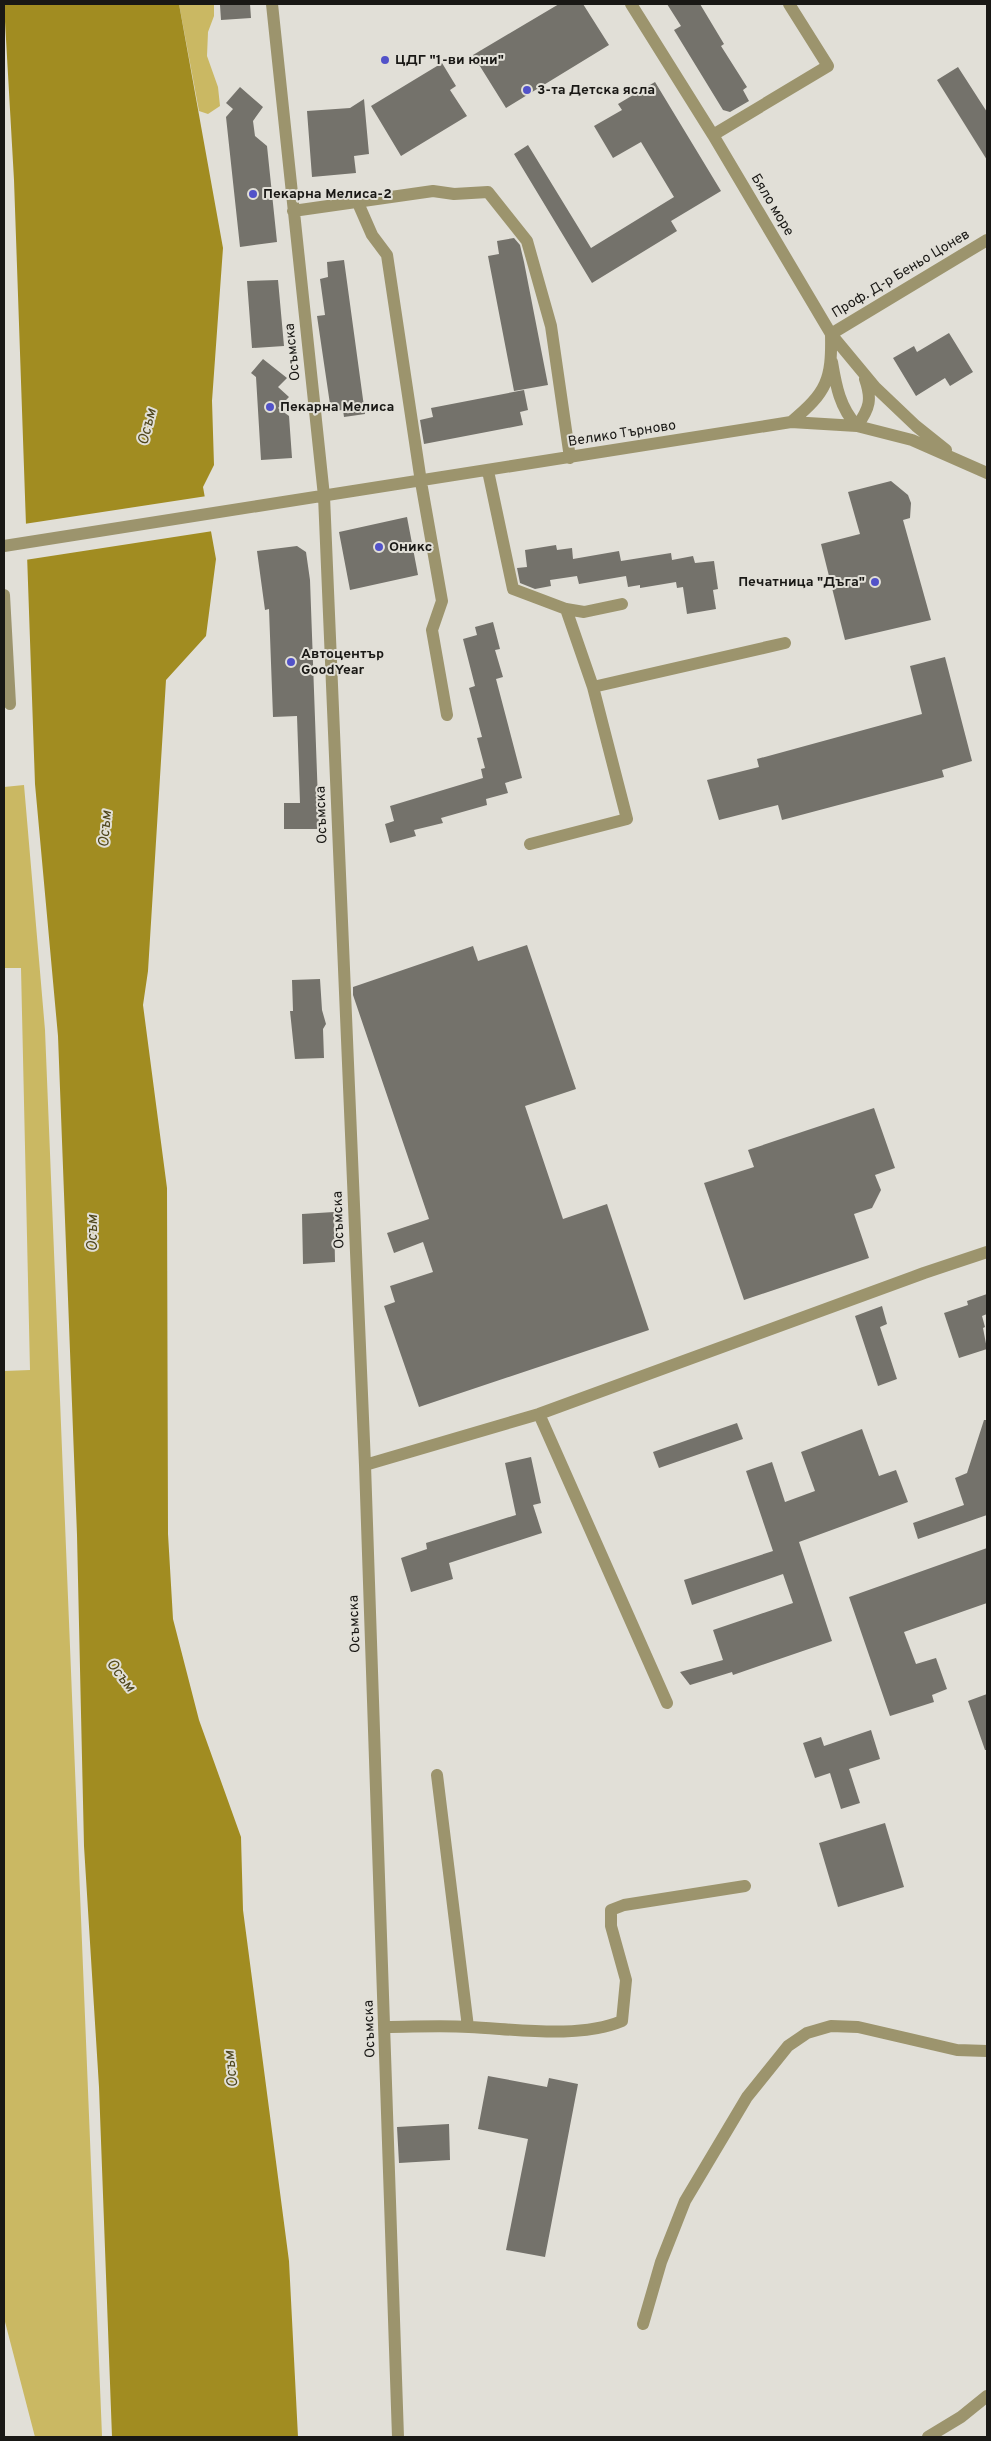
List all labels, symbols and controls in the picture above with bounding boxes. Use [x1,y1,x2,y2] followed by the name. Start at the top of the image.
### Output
[395,52,504,69] place label: ЦДГ "1-ви юни"
[379,54,391,66] marker: ЦДГ "1-ви юни"
[537,82,655,99] place label: 3-та Детска ясла
[521,84,533,96] marker: 3-та Детска ясла
[747,171,797,239] street label: Бяло море
[263,186,392,203] place label: Пекарна Мелиса-2
[247,188,259,200] marker: Пекарна Мелиса-2
[829,226,973,322] street label: Проф. Д-р Беньо Цонев
[282,322,304,382] street label: Осъмска
[280,399,394,416] place label: Пекарна Мелиса
[264,401,276,413] marker: Пекарна Мелиса
[134,406,162,447] water label: Осъм
[567,417,677,451] street label: Велико Търново
[389,539,432,556] place label: Оникс
[373,541,385,553] marker: Оникс
[738,574,865,591] place label: Печатница "Дъга"
[869,576,881,588] marker: Печатница "Дъга"
[301,646,384,679] place label: Автоцентър GoodYear
[285,656,297,668] marker: Автоцентър GoodYear
[312,786,332,844] street label: Осъмска
[95,809,117,848] water label: Осъм
[329,1191,349,1249] street label: Осъмска
[84,1214,103,1251] water label: Осъм
[345,1595,365,1653] street label: Осъмска
[101,1656,139,1697] water label: Осъм
[360,2000,380,2058] street label: Осъмска
[221,2049,243,2088] water label: Осъм

